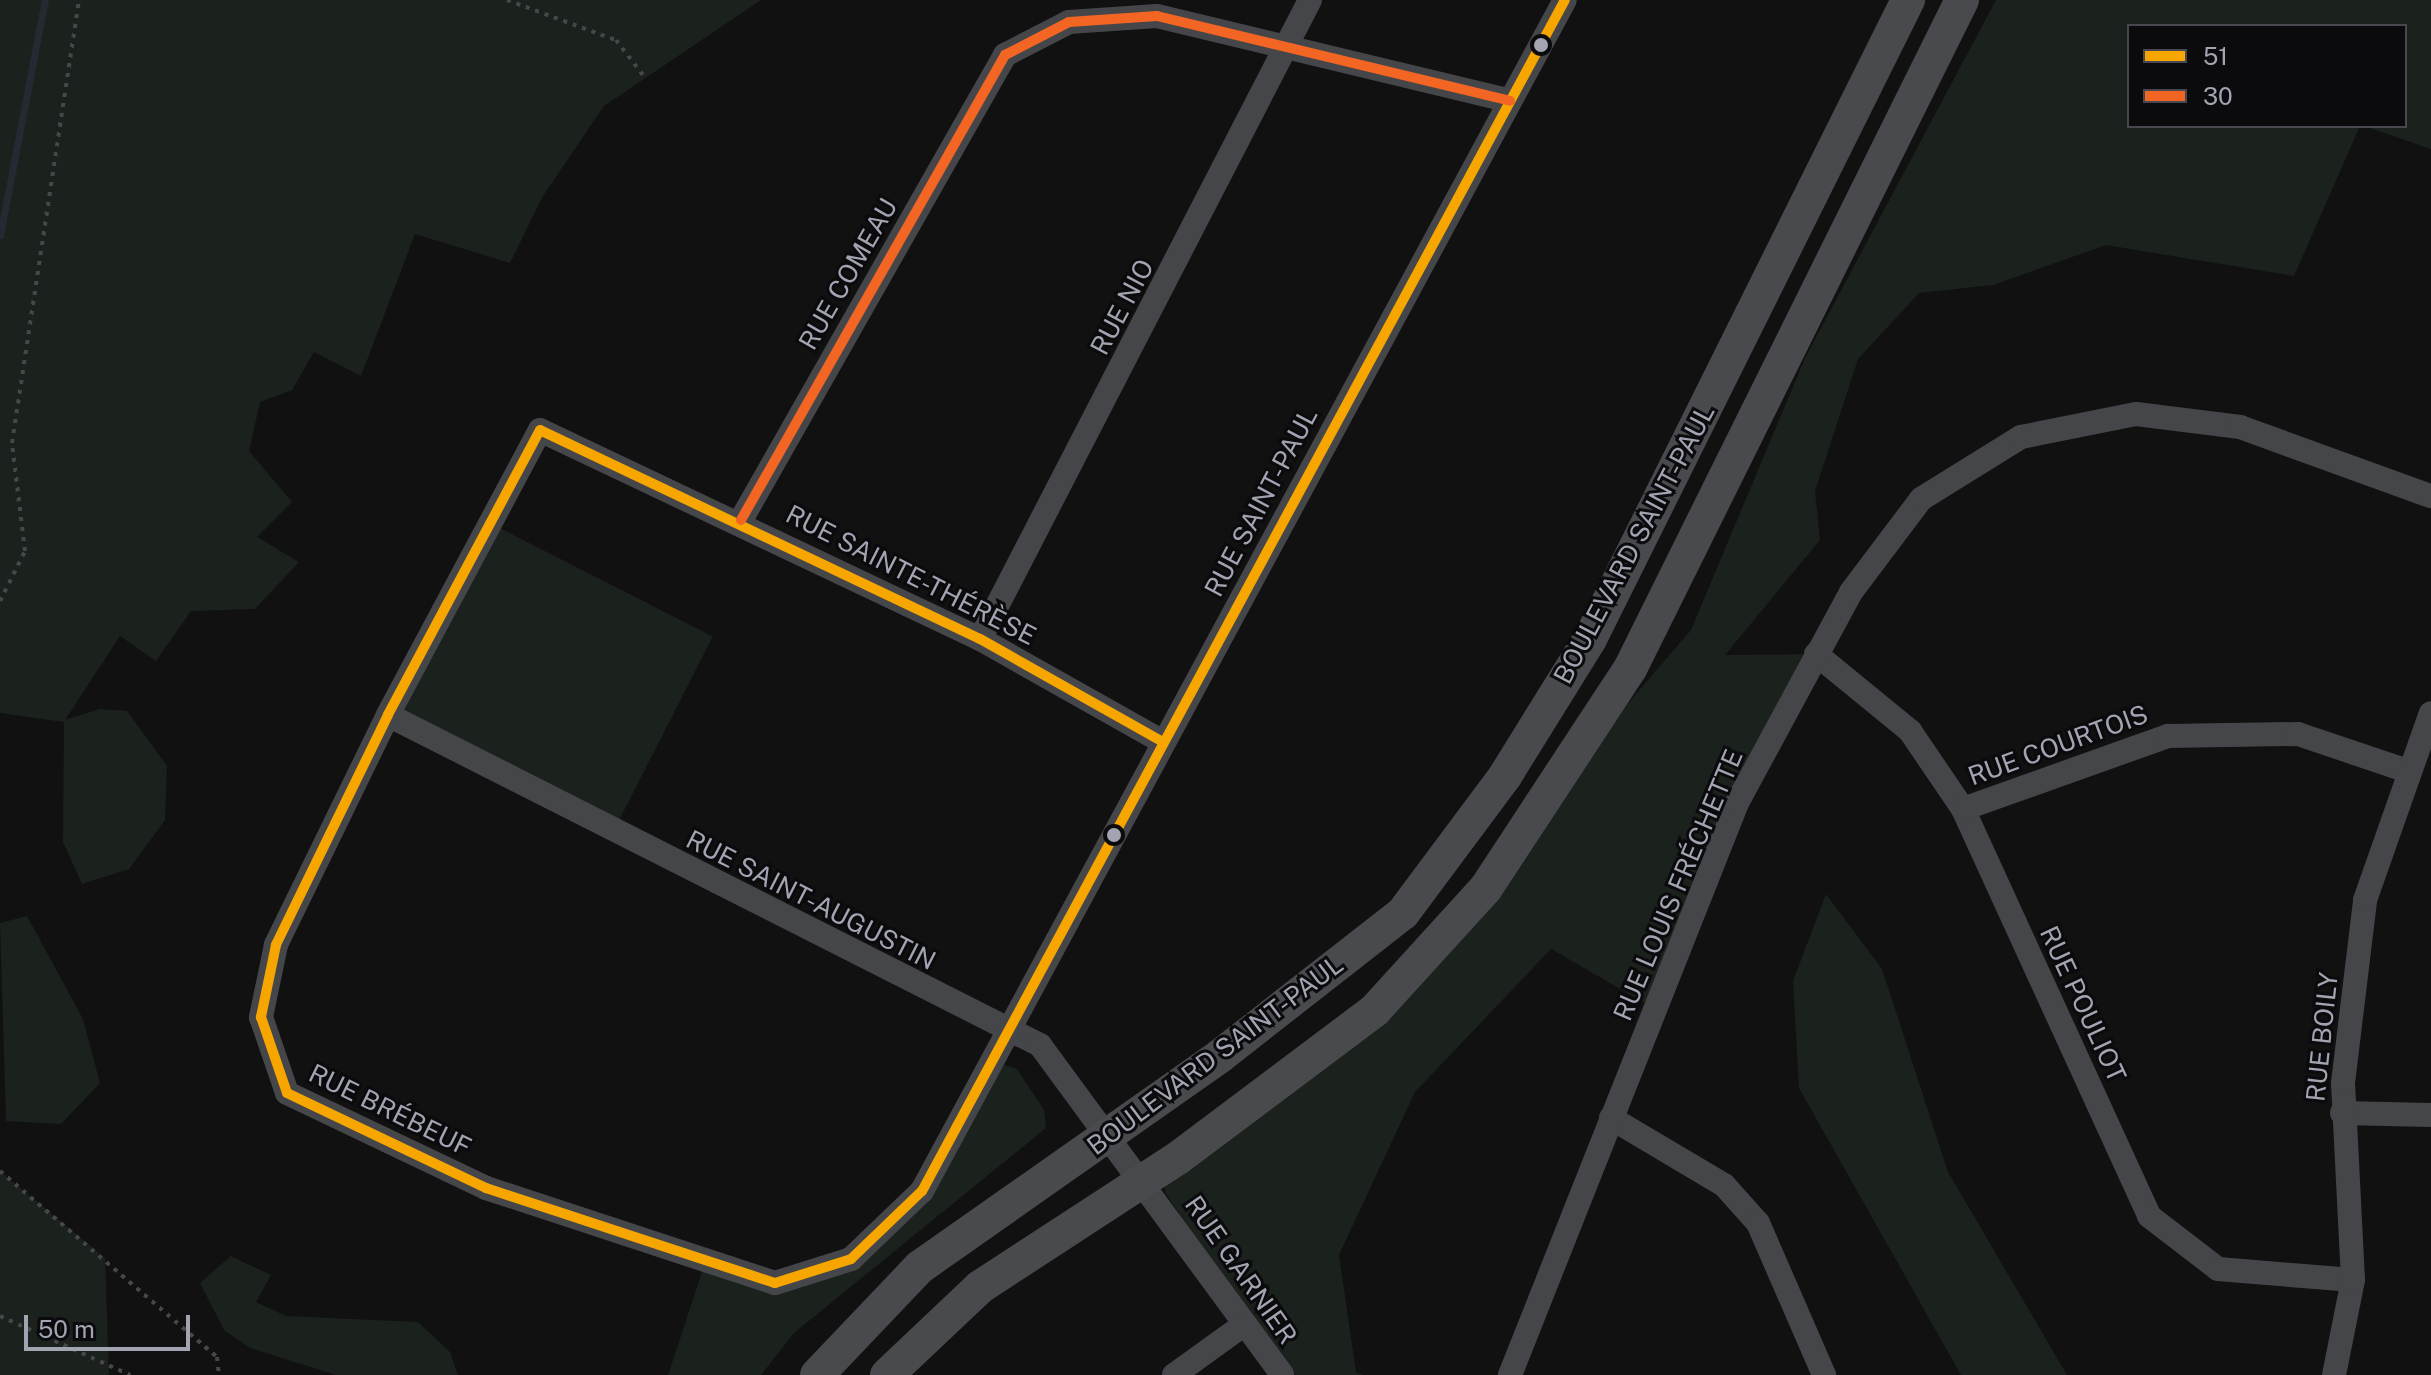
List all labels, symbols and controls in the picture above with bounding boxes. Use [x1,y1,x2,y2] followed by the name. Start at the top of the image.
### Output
[2127,24,2407,128] legend
[1533,37,1549,53] unlabelled marker
[2203,42,2228,70] text: 51
[2203,82,2233,110] text: 30
[792,193,904,355] street label: RUE COMEAU
[1084,254,1160,360] street label: RUE NIO
[1547,399,1721,689] street label: BOULEVARD SAINT-PAUL
[1198,402,1324,602] street label: RUE SAINT-PAUL
[781,498,1041,652] street label: RUE SAINTE-THÉRÈSE
[1964,698,2152,792] street label: RUE COURTOIS
[1607,745,1749,1025] street label: RUE LOUIS FRÉCHETTE
[681,824,941,976] street label: RUE SAINT-AUGUSTIN
[1106,827,1122,843] unlabelled marker
[2033,921,2133,1087] street label: RUE POULIOT
[1081,949,1349,1161] street label: BOULEVARD SAINT-PAUL
[2300,971,2344,1103] street label: RUE BOILY
[304,1057,476,1163] street label: RUE BRÉBEUF
[1178,1190,1304,1350] street label: RUE GARNIER
[28,1299,194,1349] scale bar
[38,1315,95,1343] text: 50 m

